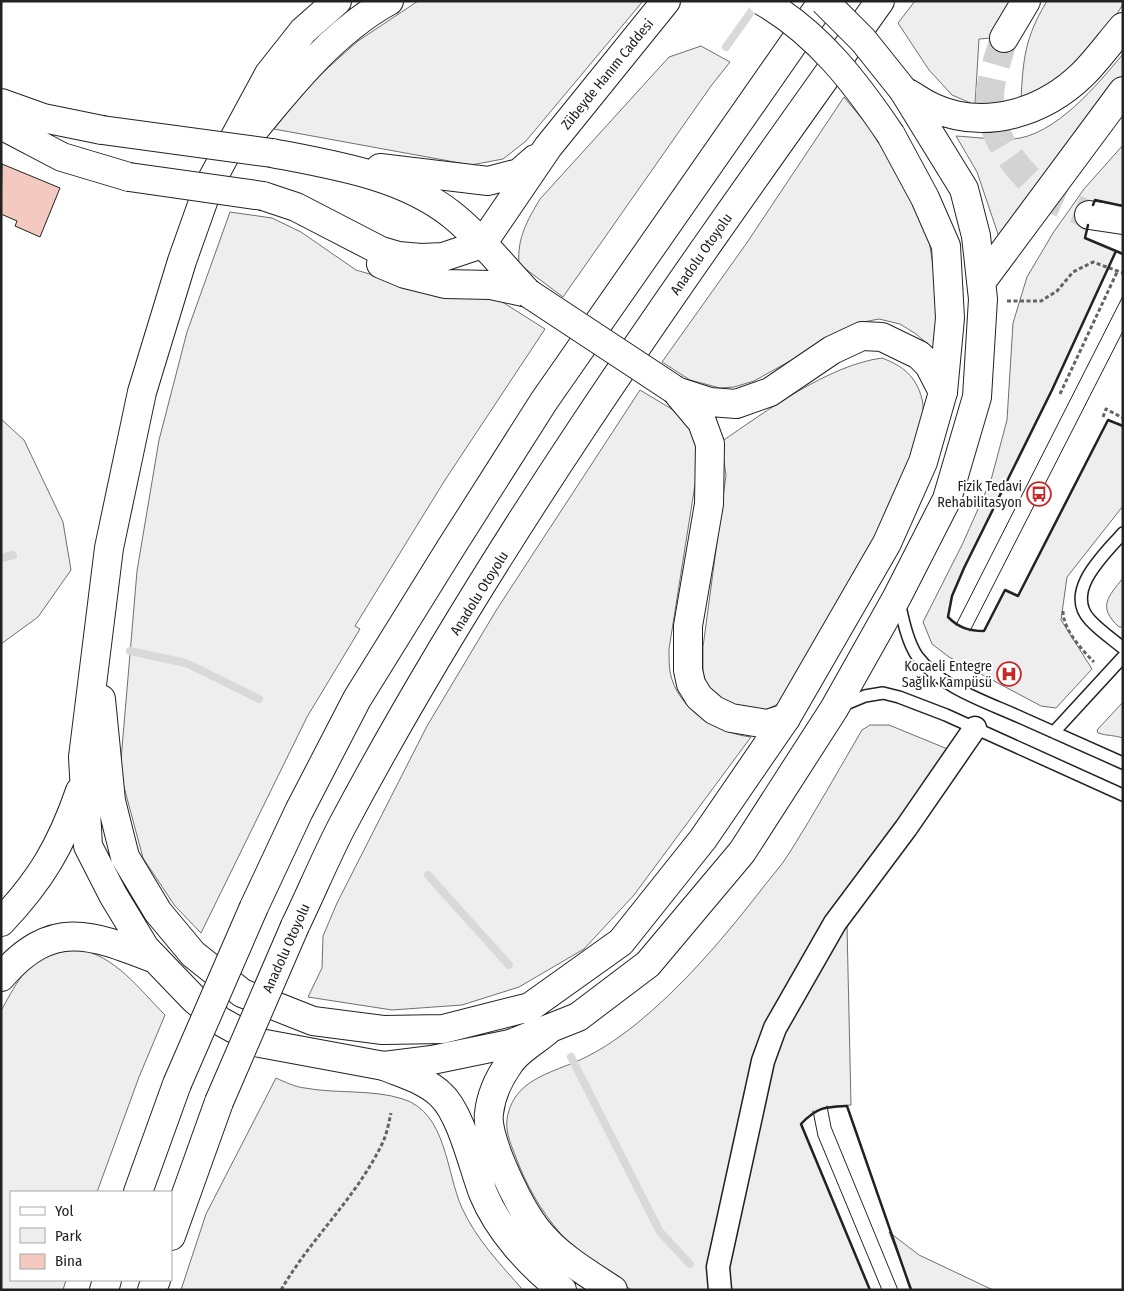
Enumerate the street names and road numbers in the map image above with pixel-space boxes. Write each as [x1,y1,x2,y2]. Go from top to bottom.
street label: Zübeyde Hanım Caddesi [558,16,657,133]
street label: Anadolu Otoyolu [667,210,736,298]
street label: Anadolu Otoyolu [447,548,512,638]
street label: Anadolu Otoyolu [259,901,314,995]

